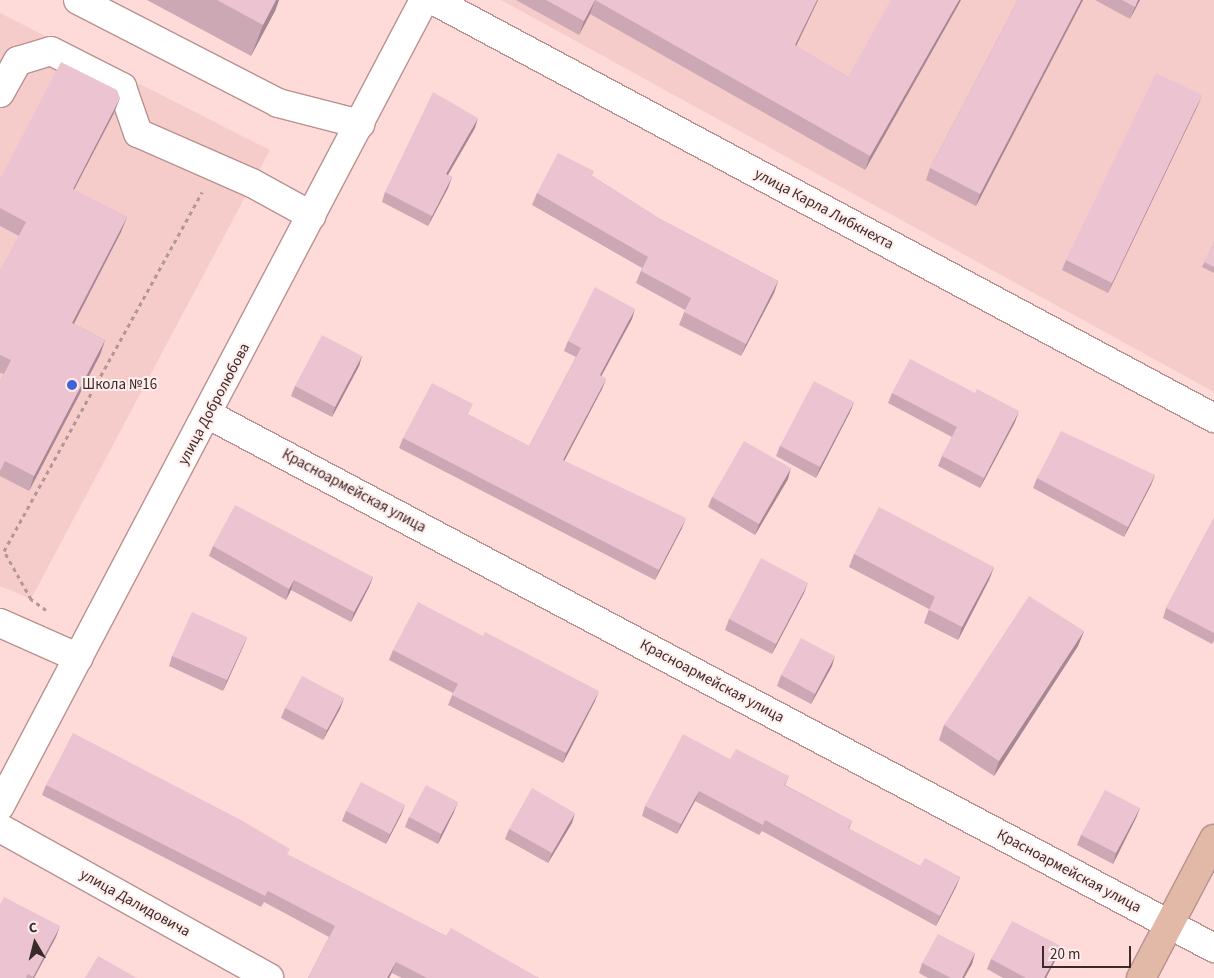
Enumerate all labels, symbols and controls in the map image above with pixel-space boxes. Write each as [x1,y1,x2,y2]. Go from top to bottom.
street label: улица Карла Либкнехта [751,165,897,253]
street label: улица Добролюбова [174,340,254,468]
place label: Школа №16 [82,376,157,394]
marker: Школа №16 [66,379,78,391]
street label: Красноармейская улица [279,445,429,537]
street label: Красноармейская улица [637,635,787,727]
street label: Красноармейская улица [994,825,1144,917]
street label: улица Далидовича [77,865,193,941]
north arrow [10,918,60,968]
text: С [27,918,38,939]
scale bar [1044,936,1133,968]
text: 20 m [1050,944,1080,965]

